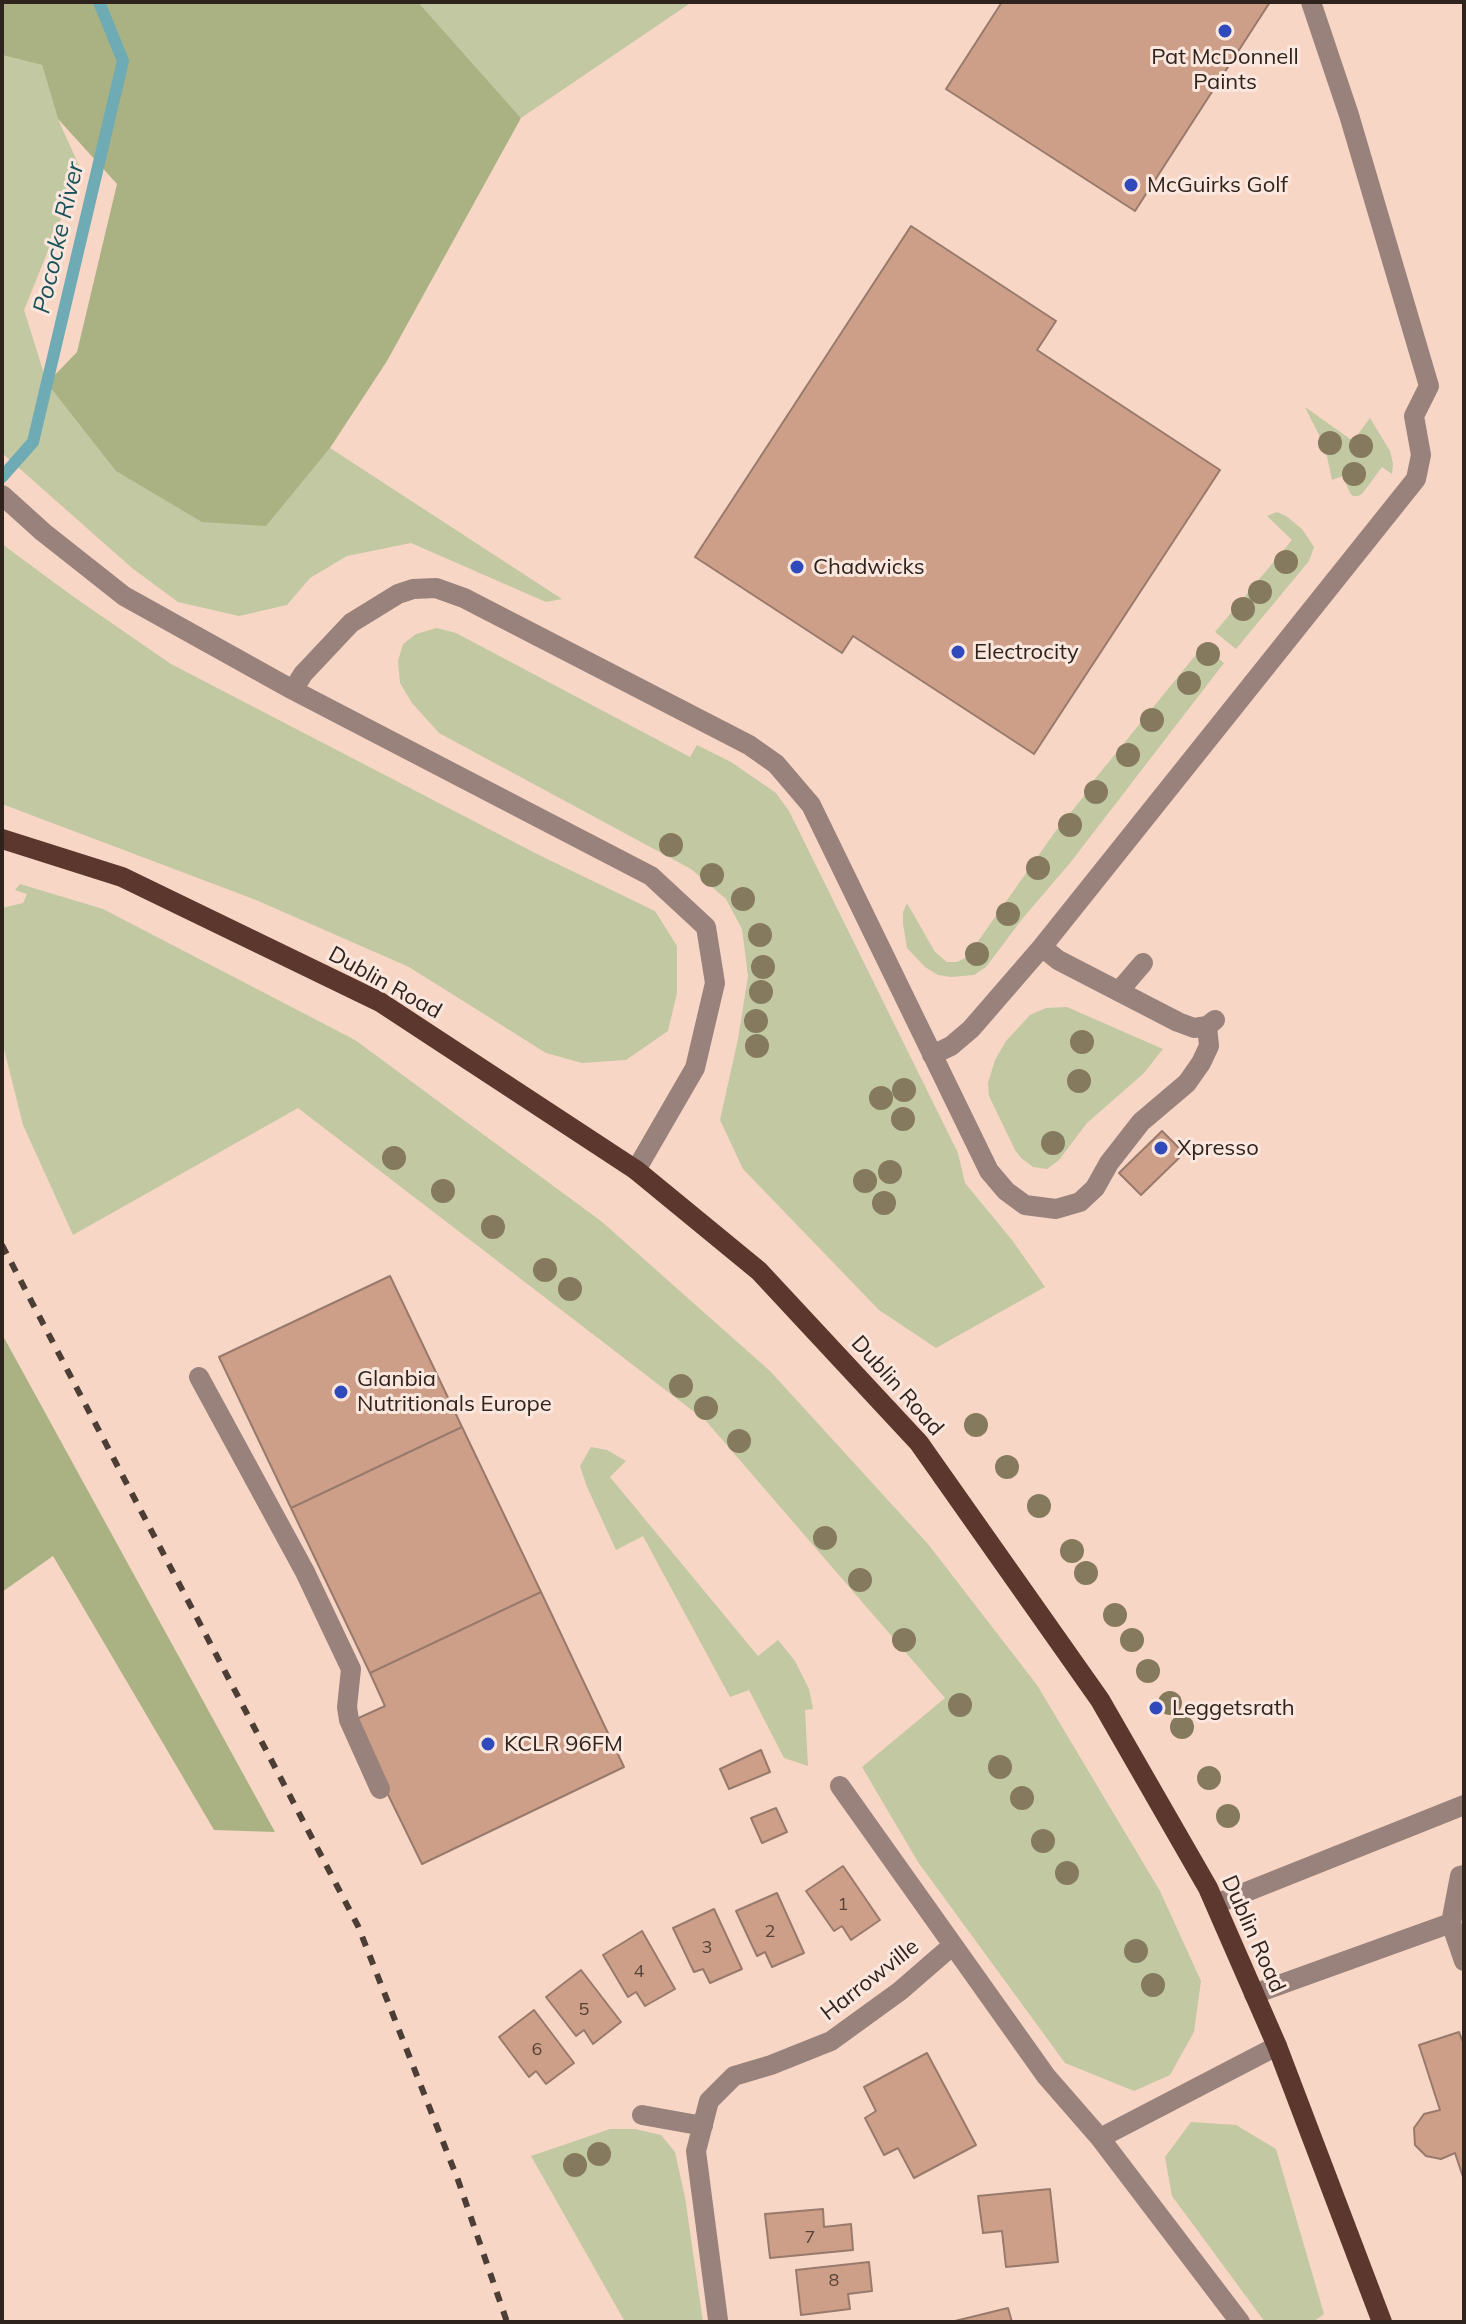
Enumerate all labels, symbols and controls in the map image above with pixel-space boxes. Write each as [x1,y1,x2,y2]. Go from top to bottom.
marker: Pat McDonnell Paints [1216,22,1234,40]
place label: Pat McDonnell Paints [1151,44,1299,96]
water label: Pococke River [28,160,90,316]
place label: McGuirks Golf [1147,172,1288,198]
marker: McGuirks Golf [1122,176,1140,194]
place label: Chadwicks [813,554,925,580]
marker: Chadwicks [788,558,806,576]
place label: Electrocity [974,639,1079,665]
marker: Electrocity [949,643,967,661]
street label: Dublin Road [324,941,446,1025]
place label: Xpresso [1177,1135,1259,1161]
marker: Xpresso [1152,1139,1170,1157]
street label: Dublin Road [845,1331,949,1441]
place label: Glanbia Nutritionals Europe [357,1366,552,1418]
marker: Glanbia Nutritionals Europe [332,1383,350,1401]
place label: Leggetsrath [1172,1695,1295,1721]
marker: Leggetsrath [1147,1699,1165,1717]
place label: KCLR 96FM [504,1731,623,1757]
marker: KCLR 96FM [479,1735,497,1753]
street label: Dublin Road [1215,1871,1291,1997]
house number: 1 [838,1894,848,1916]
house number: 2 [765,1921,775,1943]
street label: Harrowville [816,1934,924,2026]
house number: 3 [702,1937,712,1959]
house number: 4 [634,1961,644,1983]
house number: 5 [579,1999,589,2021]
house number: 6 [532,2039,542,2061]
house number: 7 [805,2227,815,2249]
house number: 8 [829,2270,839,2292]

